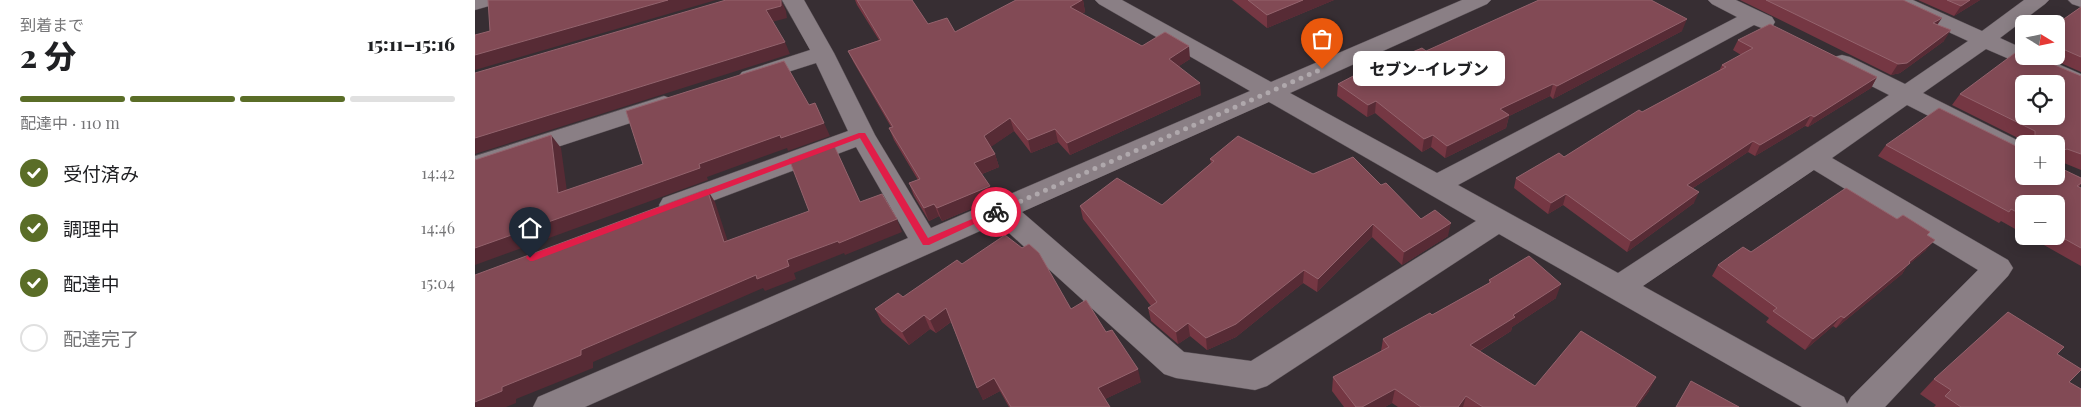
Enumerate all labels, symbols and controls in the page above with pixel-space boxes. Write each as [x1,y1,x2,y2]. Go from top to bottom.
text: 到着まで [20,14,84,35]
north arrow [2015,15,2065,65]
map controls [2015,15,2065,245]
pin [1301,18,1343,69]
icon: bag [1308,25,1336,53]
text: 15:11–15:16 [367,30,455,56]
text: 2 分 [20,33,76,76]
callout: セブン-イレブン [1352,52,1505,86]
text: セブン-イレブン [1369,58,1489,79]
button: locate [2015,75,2065,125]
text: 配達中 · 110 m [20,112,120,133]
button: + [2015,135,2065,185]
icon: check [20,159,48,187]
text: 受付済み [63,160,139,186]
text: 14:42 [421,162,455,183]
courier [971,187,1021,237]
button: − [2015,195,2065,245]
icon: bike [982,198,1010,226]
pin [509,207,551,258]
icon: check [20,214,48,242]
icon: home [516,214,544,242]
text: 調理中 [63,215,120,241]
text: 14:46 [421,217,455,238]
icon: check [20,269,48,297]
text: 配達中 [63,270,120,296]
text: 15:04 [421,272,455,293]
text: 配達完了 [63,325,139,351]

